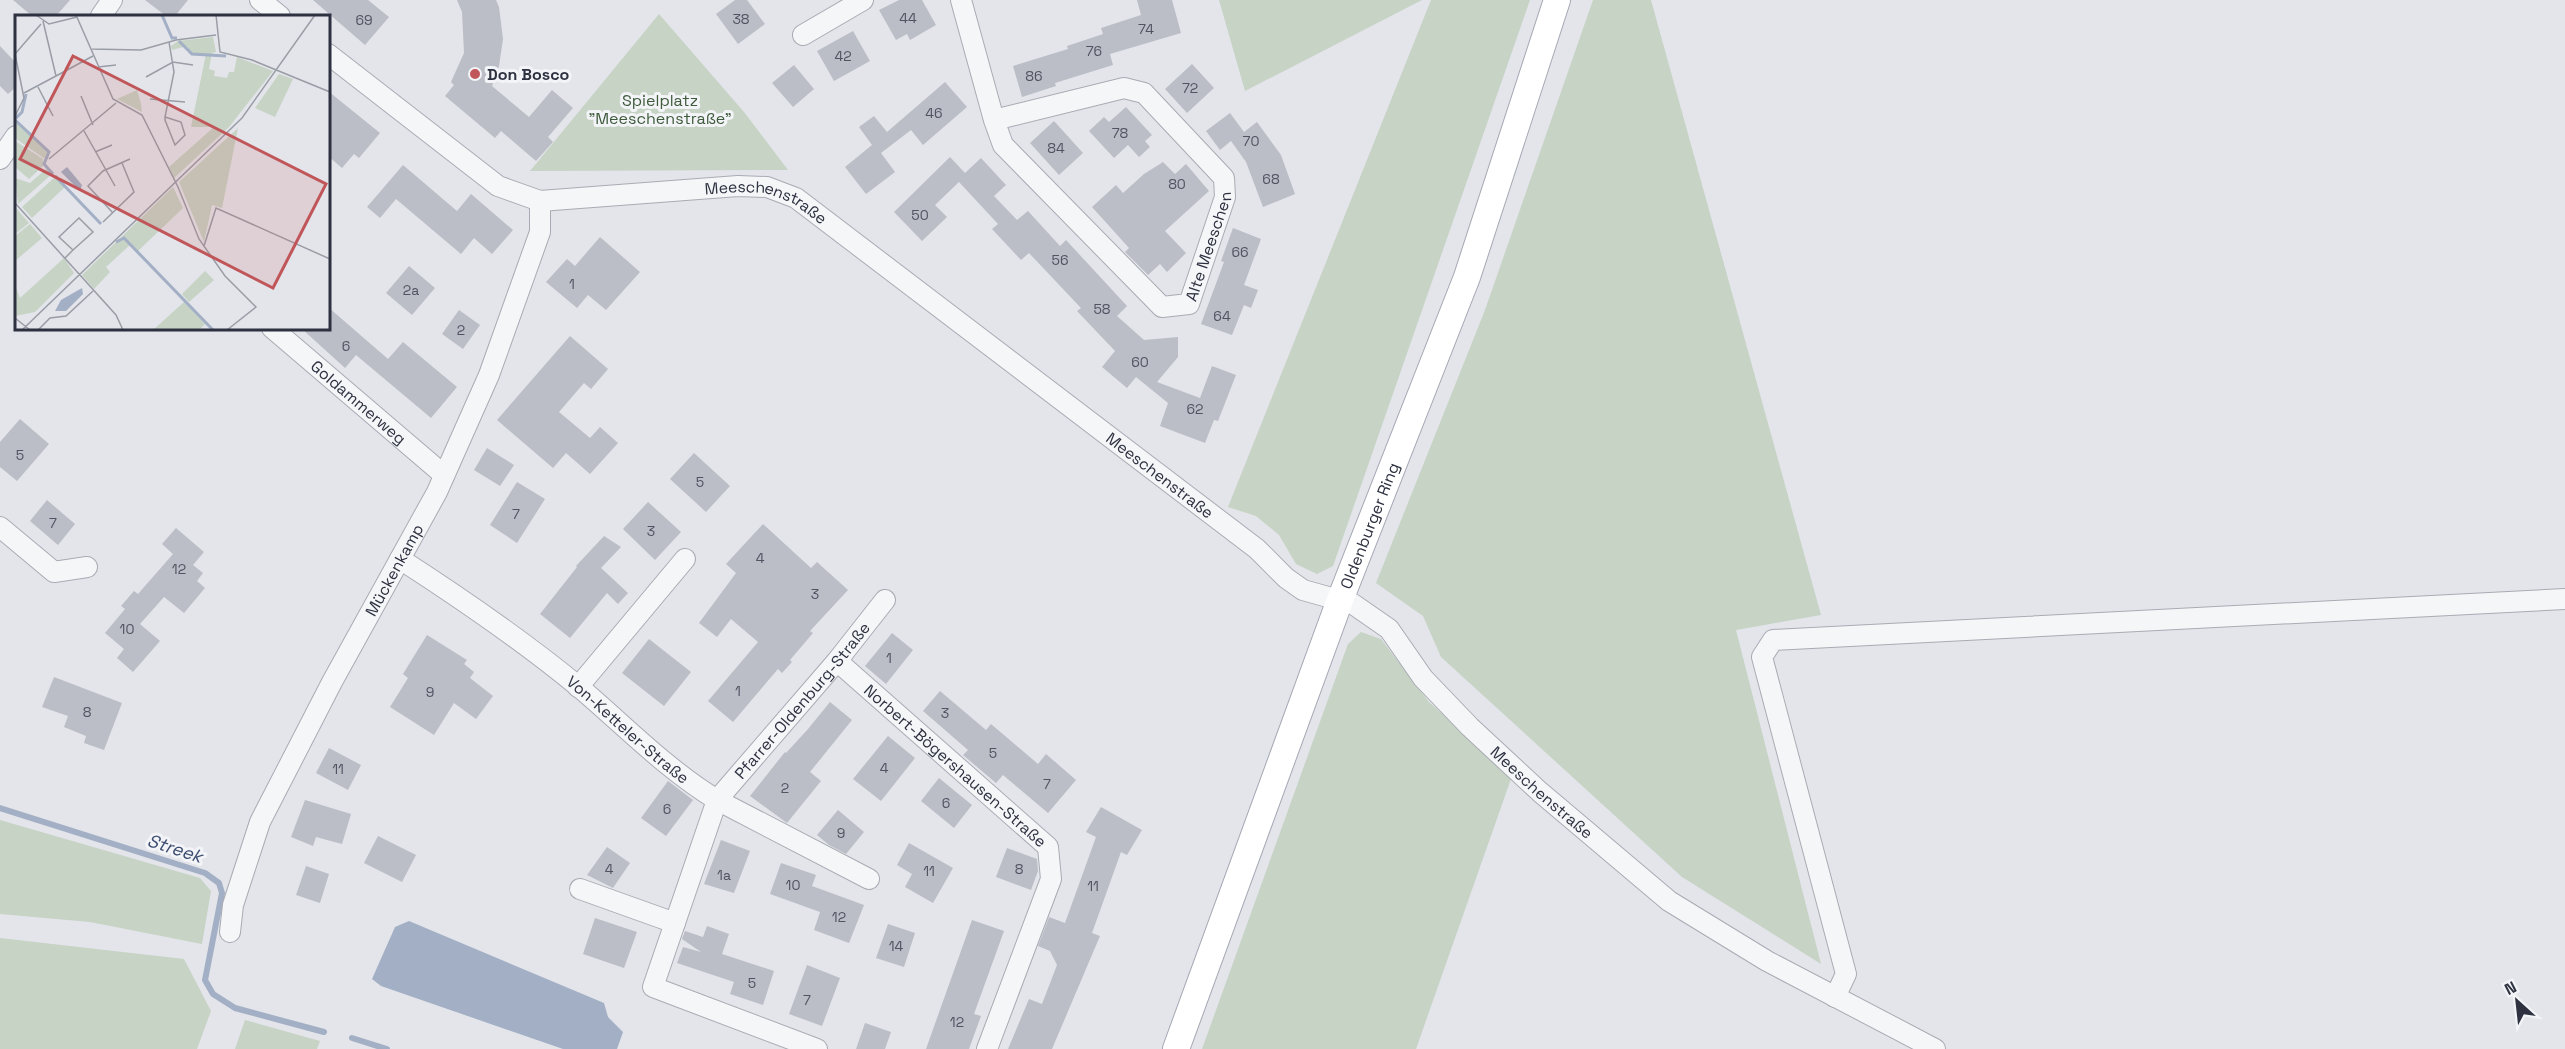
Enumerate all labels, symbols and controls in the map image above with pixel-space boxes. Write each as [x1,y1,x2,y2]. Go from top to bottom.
house number: 44 [899,9,917,27]
house number: 38 [732,10,750,28]
house number: 69 [355,11,373,29]
inset map [15,15,330,330]
house number: 74 [1138,20,1154,38]
house number: 76 [1086,42,1102,60]
house number: 42 [834,47,852,65]
place label: Don Bosco [487,64,570,85]
marker: Don Bosco [468,67,482,81]
house number: 86 [1025,67,1043,85]
house number: 72 [1182,79,1198,97]
park label: Spielplatz "Meeschenstraße" [588,90,732,129]
house number: 46 [925,104,943,122]
house number: 78 [1112,124,1129,142]
house number: 70 [1243,132,1259,150]
house number: 84 [1047,139,1065,157]
house number: 68 [1262,170,1280,188]
street label: Meeschenstraße [704,175,831,229]
house number: 80 [1168,175,1186,193]
street label: Alte Meeschen [1180,191,1236,304]
house number: 50 [911,206,929,224]
house number: 66 [1231,243,1249,261]
house number: 56 [1052,251,1068,269]
house number: 1 [569,275,575,293]
house number: 2a [403,281,419,299]
house number: 58 [1093,300,1111,318]
house number: 64 [1213,307,1231,325]
house number: 2 [457,321,465,339]
house number: 6 [342,337,350,355]
house number: 60 [1131,353,1149,371]
street label: Goldammerweg [306,355,411,449]
house number: 62 [1187,400,1203,418]
street label: Meeschenstraße [1102,427,1218,523]
house number: 5 [16,446,24,464]
street label: Oldenburger Ring [1335,459,1404,592]
house number: 5 [696,473,704,491]
house number: 7 [512,505,520,523]
house number: 7 [49,514,57,532]
street label: Mückenkamp [360,520,428,620]
house number: 3 [647,522,655,540]
house number: 4 [756,549,765,567]
house number: 12 [172,560,186,578]
house number: 3 [811,585,819,603]
street label: Pfarrer-Oldenburg-Straße [730,618,874,783]
house number: 10 [120,620,134,638]
house number: 1 [886,649,892,667]
street label: Von-Ketteler-Straße [562,671,693,788]
street label: Norbert-Bögershausen-Straße [860,679,1051,852]
house number: 1 [735,682,741,700]
house number: 9 [426,683,434,701]
house number: 8 [83,703,92,721]
house number: 3 [941,704,949,722]
street label: Meeschenstraße [1486,741,1598,843]
house number: 5 [989,744,997,762]
house number: 4 [880,759,889,777]
house number: 11 [332,760,344,778]
house number: 7 [1043,775,1051,793]
house number: 2 [781,779,789,797]
house number: 6 [942,794,950,812]
house number: 6 [663,800,671,818]
house number: 9 [837,824,845,842]
water label: Streek [144,828,208,868]
house number: 4 [605,860,614,878]
house number: 8 [1015,860,1024,878]
house number: 11 [923,862,935,880]
house number: 1a [717,866,731,884]
house number: 10 [786,876,800,894]
house number: 11 [1087,877,1099,895]
house number: 12 [832,908,846,926]
house number: 14 [889,937,904,955]
north arrow [2487,971,2547,1031]
house number: 5 [748,974,756,992]
text: N [2501,976,2520,1000]
house number: 7 [803,991,811,1009]
house number: 12 [950,1013,964,1031]

